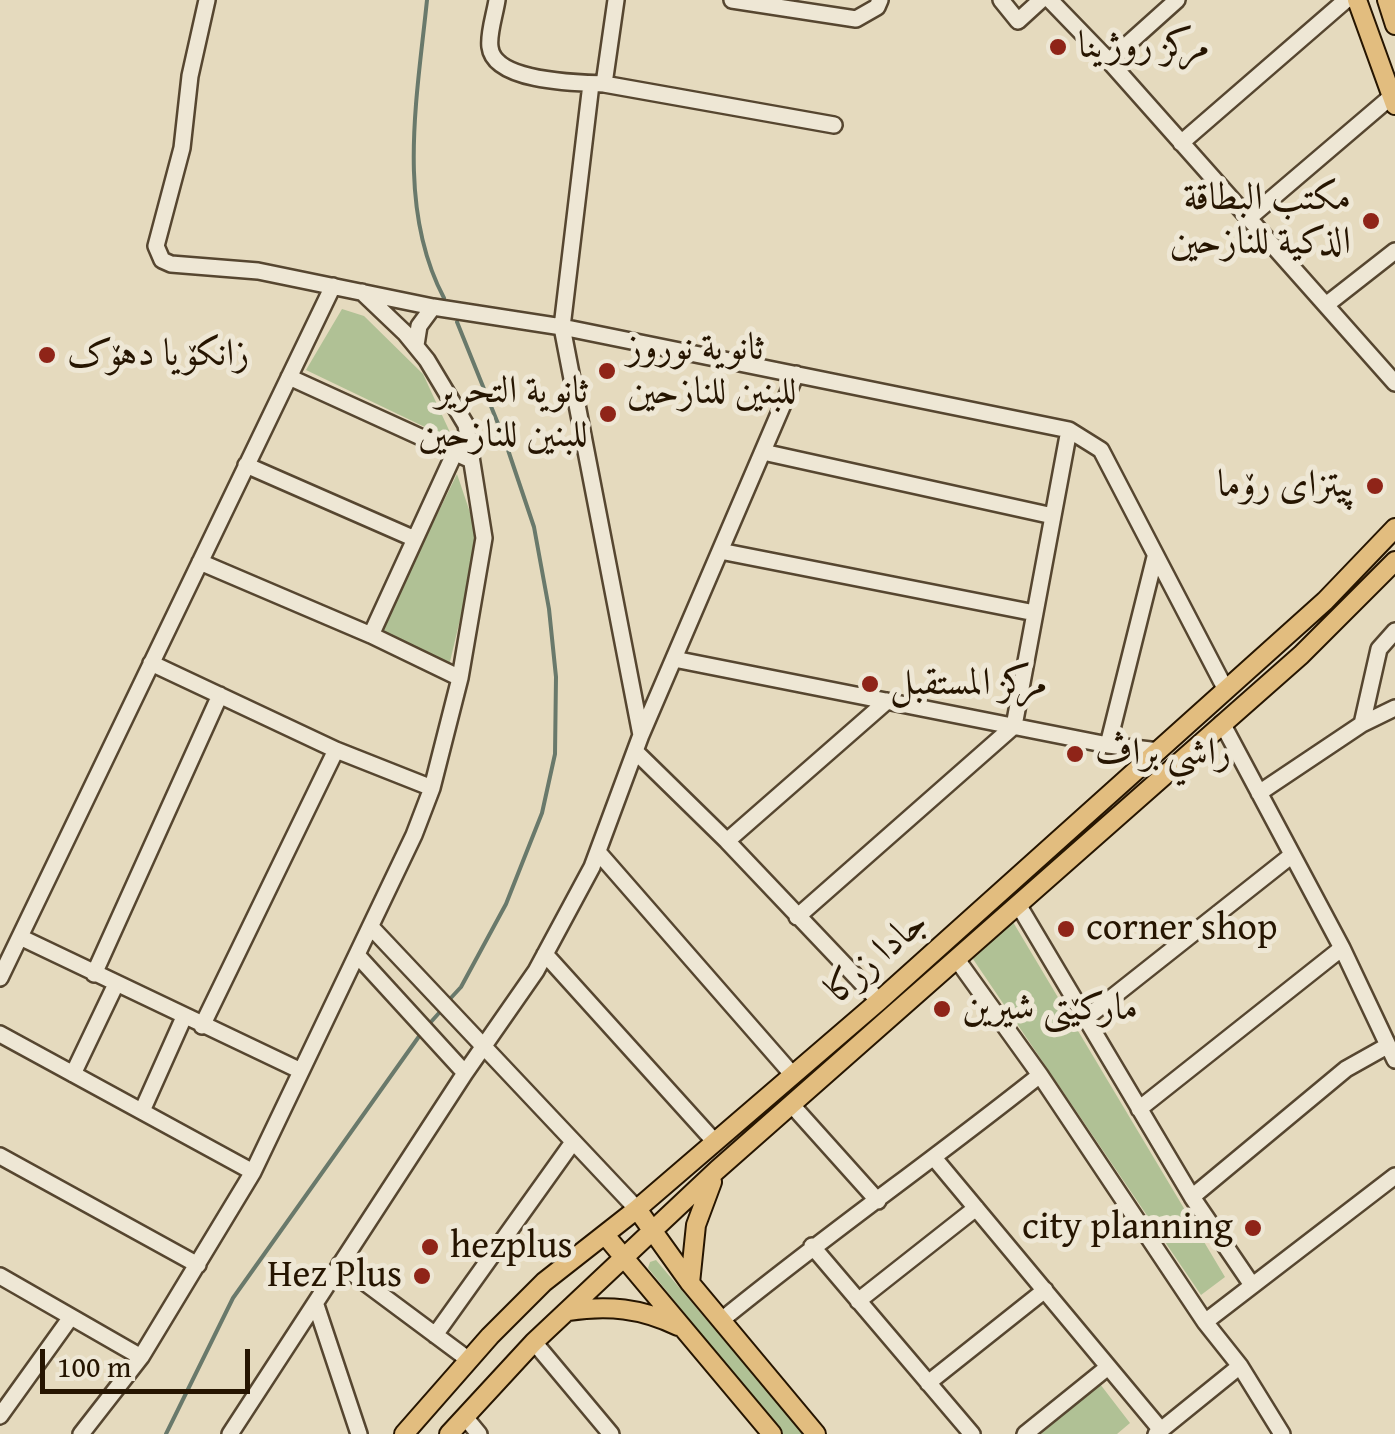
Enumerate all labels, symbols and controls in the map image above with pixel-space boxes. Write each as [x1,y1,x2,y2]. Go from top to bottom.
place label: مركز روژينا [1078,24,1210,70]
marker: مركز روژينا [1047,36,1069,58]
place label: مكتب البطاقة الذكية للنازحين [1170,176,1351,266]
marker: مكتب البطاقة الذكية للنازحين [1360,210,1382,232]
place label: ثانوية نوروز للبنين للنازحين [627,326,797,416]
place label: زانکۆیا دهۆک [67,332,250,378]
marker: زانکۆیا دهۆک [36,344,58,366]
marker: ثانوية نوروز للبنين للنازحين [596,360,618,382]
place label: ثانوية التحرير للبنين للنازحين [418,369,588,458]
marker: ثانوية التحرير للبنين للنازحين [597,403,619,425]
place label: پیتزای رۆما [1217,463,1355,509]
marker: پیتزای رۆما [1364,475,1386,497]
place label: مركز المستقبل [890,661,1047,707]
marker: مركز المستقبل [859,673,881,695]
place label: راشي براڤ [1095,731,1231,777]
marker: راشي براڤ [1064,743,1086,765]
street label: جادا زرکا [818,901,938,1013]
place label: corner shop [1086,906,1277,952]
marker: corner shop [1055,918,1077,940]
place label: مارکێتی شیرین [962,986,1138,1032]
marker: مارکێتی شیرین [931,998,953,1020]
place label: city planning [1022,1205,1233,1251]
marker: city planning [1242,1217,1264,1239]
place label: hezplus [450,1224,573,1270]
marker: hezplus [419,1236,441,1258]
place label: Hez Plus [267,1253,402,1299]
marker: Hez Plus [411,1265,433,1287]
scale bar [45,1329,255,1391]
text: 100 m [57,1344,131,1388]

